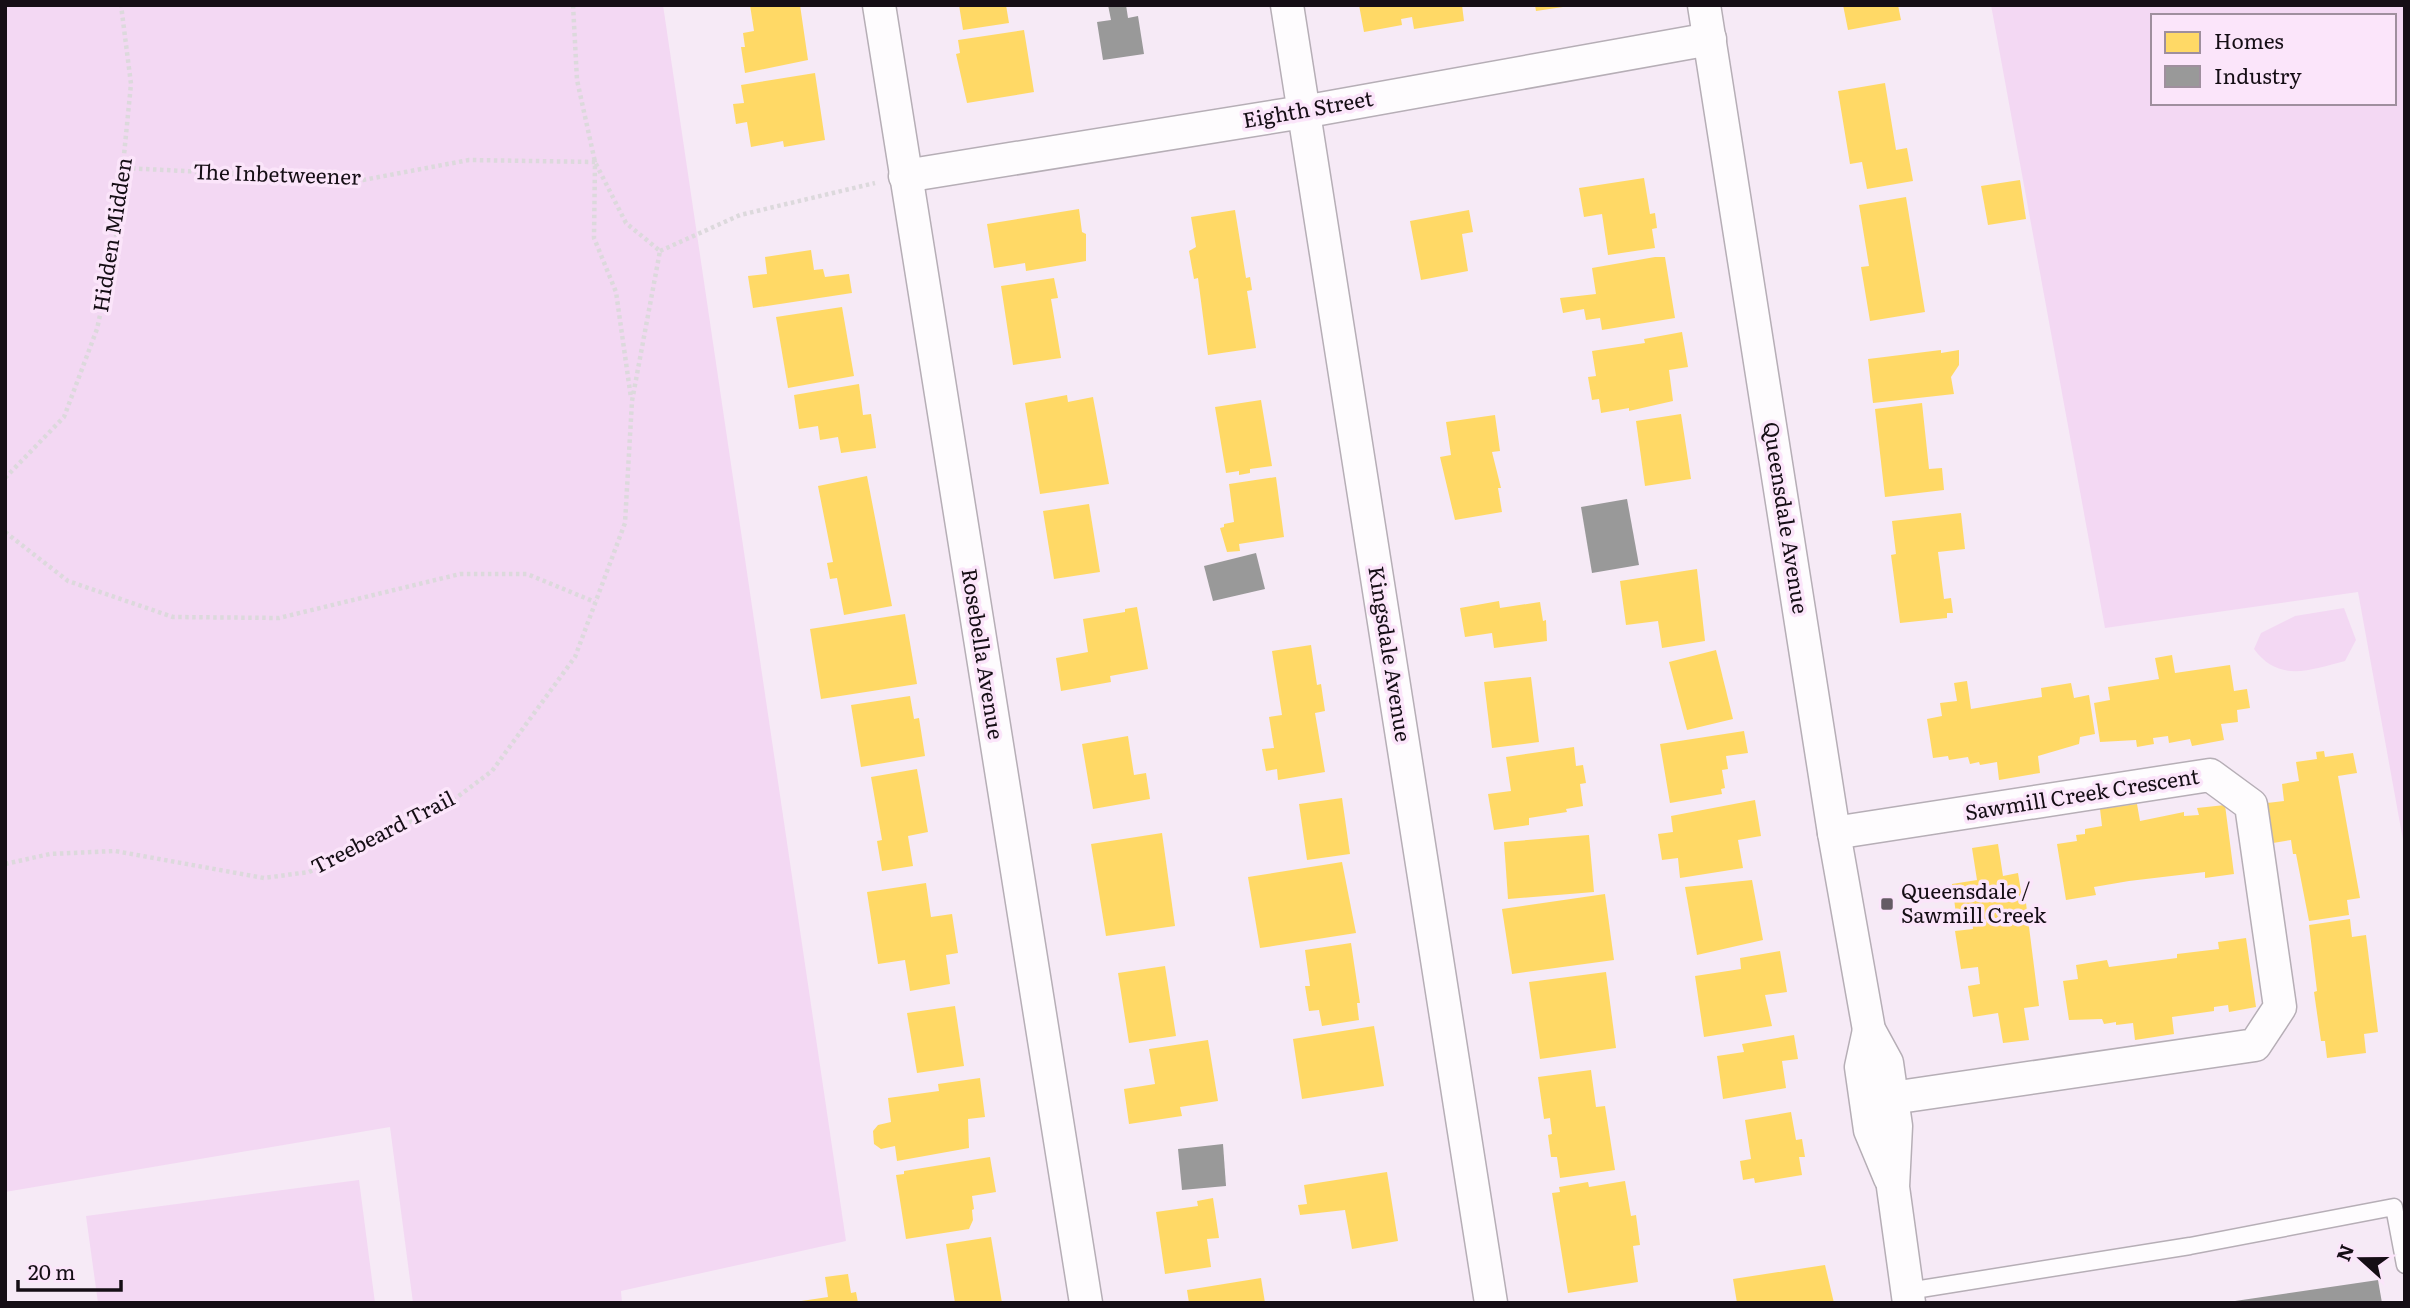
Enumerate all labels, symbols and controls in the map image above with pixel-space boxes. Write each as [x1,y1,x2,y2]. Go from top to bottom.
legend [2151,14,2396,105]
text: Homes [2214,24,2284,55]
text: Industry [2214,59,2302,90]
street label: Eighth Street [1240,81,1376,134]
street label: The Inbetweener [193,154,362,191]
street label: Hidden Midden [83,155,138,314]
street label: Queensdale Avenue [1757,419,1818,616]
street label: Kingsdale Avenue [1362,564,1421,744]
street label: Rosebella Avenue [956,566,1013,742]
street label: Sawmill Creek Crescent [1962,759,2201,826]
street label: Treebeard Trail [305,781,459,880]
place label: Queensdale / Sawmill Creek [1901,874,2046,929]
marker: Queensdale / Sawmill Creek [1879,896,1895,912]
north arrow [2326,1224,2396,1294]
text: N [2328,1240,2360,1265]
scale bar [18,1248,121,1292]
text: 20 m [28,1255,75,1286]

